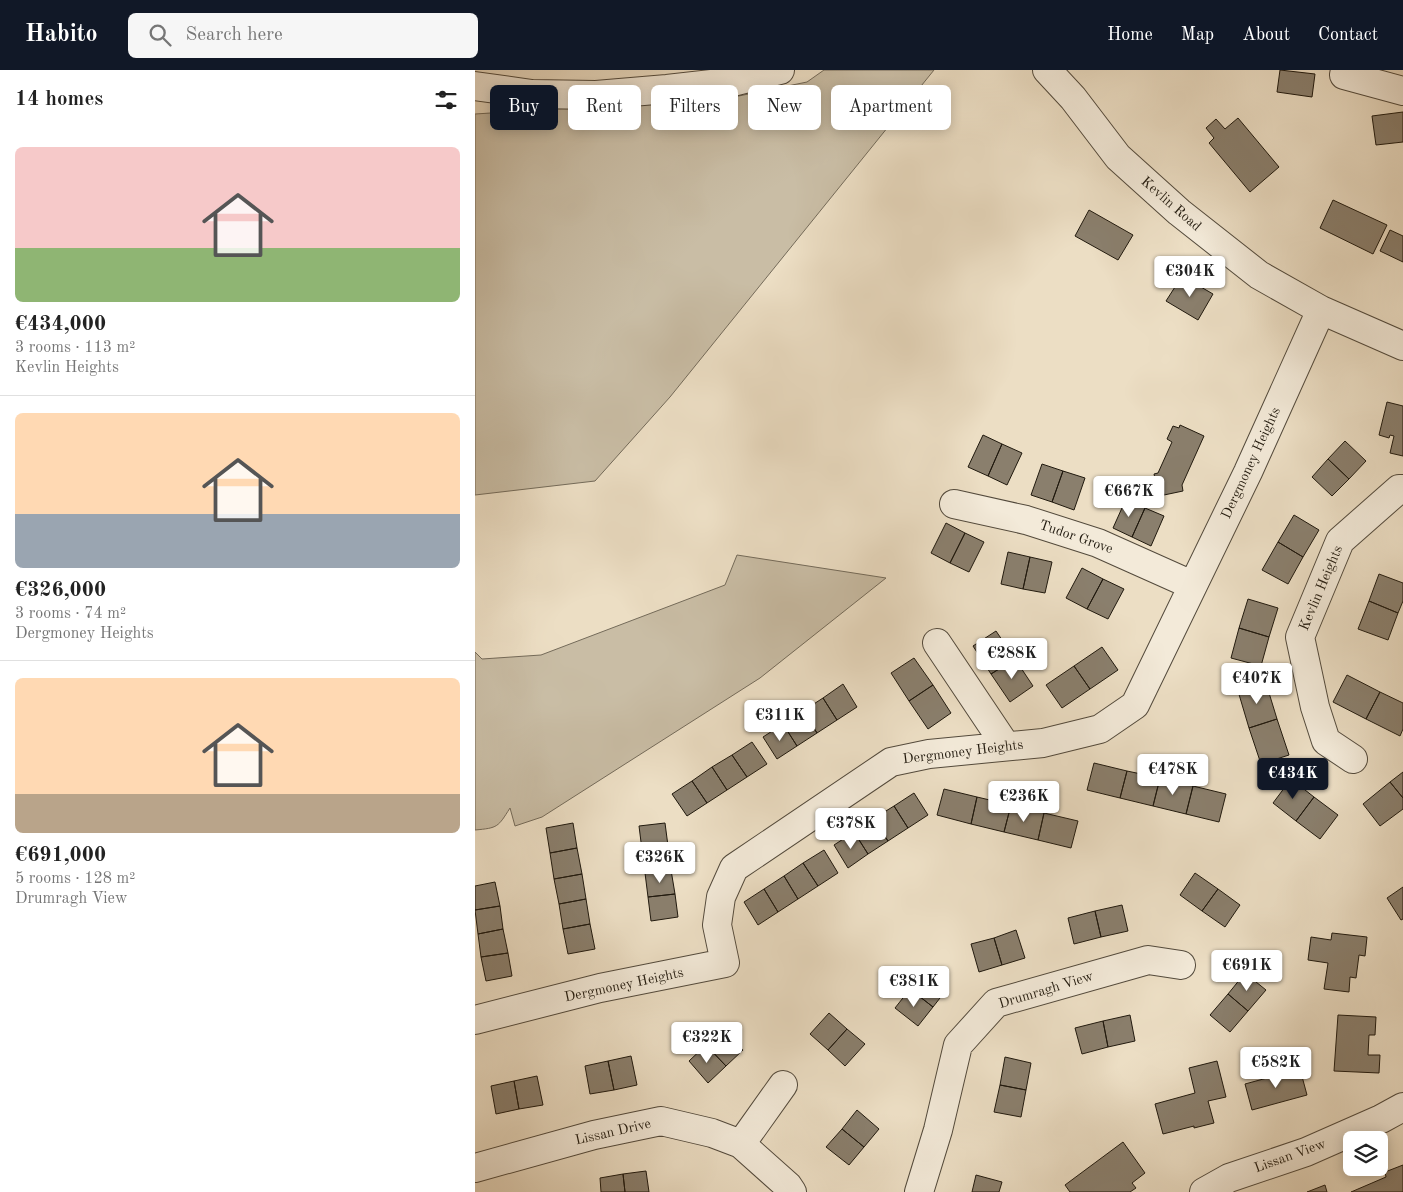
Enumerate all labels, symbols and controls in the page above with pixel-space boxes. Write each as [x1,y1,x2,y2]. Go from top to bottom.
search box [128,13,478,58]
icon: search [146,21,174,49]
text: Habito [25,23,98,47]
text: Search here [186,26,283,45]
text: Home [1107,26,1153,44]
text: Map [1181,26,1214,44]
text: About [1242,26,1290,44]
text: Contact [1318,26,1378,44]
chip: Buy [490,85,558,130]
chip: Rent [568,85,641,130]
chip: Filters [651,85,738,130]
chip: New [748,85,821,130]
chip: Apartment [831,85,951,130]
icon: filters [432,86,460,114]
text: 14 homes [15,89,103,110]
street label: Kevlin Road [1138,174,1204,234]
icon: home [193,180,283,270]
pin: €304K [1155,256,1225,298]
text: €304K [1165,264,1215,280]
text: €434,000 [15,314,106,335]
text: 3 rooms · 113 m² [15,340,135,356]
text: Kevlin Heights [15,360,119,376]
street label: Dergmoney Heights [1219,405,1283,521]
icon: home [193,445,283,535]
pin: €667K [1094,476,1164,518]
text: €667K [1104,484,1154,500]
street label: Tudor Grove [1037,518,1115,556]
street label: Kevlin Heights [1297,543,1345,633]
text: €326,000 [15,580,106,601]
text: 3 rooms · 74 m² [15,606,126,622]
text: Dergmoney Heights [15,626,154,642]
pin: €288K [977,638,1047,680]
text: €288K [987,646,1037,662]
pin: €407K [1222,662,1292,705]
text: €407K [1232,671,1282,687]
pin: €311K [745,700,815,742]
text: €311K [755,708,805,724]
icon: home [193,710,283,800]
street label: Dergmoney Heights [902,738,1024,766]
pin: €478K [1138,754,1208,796]
pin: €434K [1258,758,1328,800]
text: €478K [1148,762,1198,778]
text: €434K [1268,766,1318,782]
pin: €236K [989,780,1059,823]
text: €236K [999,789,1049,805]
pin: €378K [816,808,886,850]
text: €378K [826,816,876,832]
pin: €326K [625,842,695,884]
text: €691,000 [15,845,106,866]
text: €326K [635,850,685,866]
text: 5 rooms · 128 m² [15,871,135,887]
text: Drumragh View [15,891,127,907]
pin: €691K [1212,950,1282,992]
text: €691K [1222,958,1272,974]
street label: Dergmoney Heights [563,966,685,1004]
pin: €381K [879,966,949,1008]
street label: Drumragh View [997,969,1095,1011]
text: €381K [889,974,939,990]
pin: €322K [672,1022,742,1064]
text: €322K [682,1030,732,1046]
pin: €582K [1241,1046,1311,1089]
text: €582K [1251,1055,1301,1071]
street label: Lissan Drive [574,1116,652,1148]
map controls [1343,1131,1388,1176]
button: layers [1343,1131,1388,1176]
street label: Lissan View [1252,1137,1328,1175]

